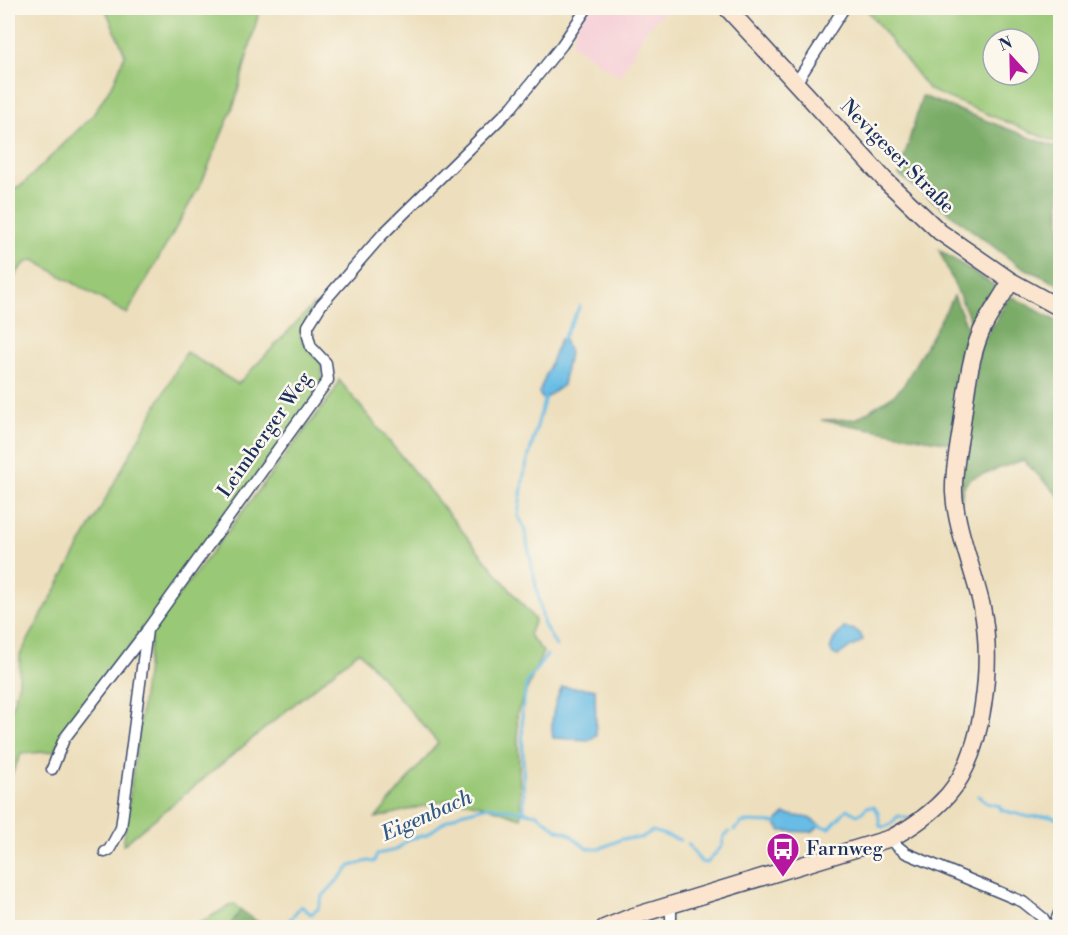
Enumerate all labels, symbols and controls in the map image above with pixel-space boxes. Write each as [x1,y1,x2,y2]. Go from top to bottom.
north arrow [981,27,1041,87]
text: N [996,32,1016,56]
street label: Nevigeser Straße [835,95,959,219]
street label: Leimberger Weg [212,367,318,503]
water label: Eigenbach [377,784,476,848]
bus stop icon: Farnweg [765,831,801,878]
place label: Farnweg [806,837,884,862]

